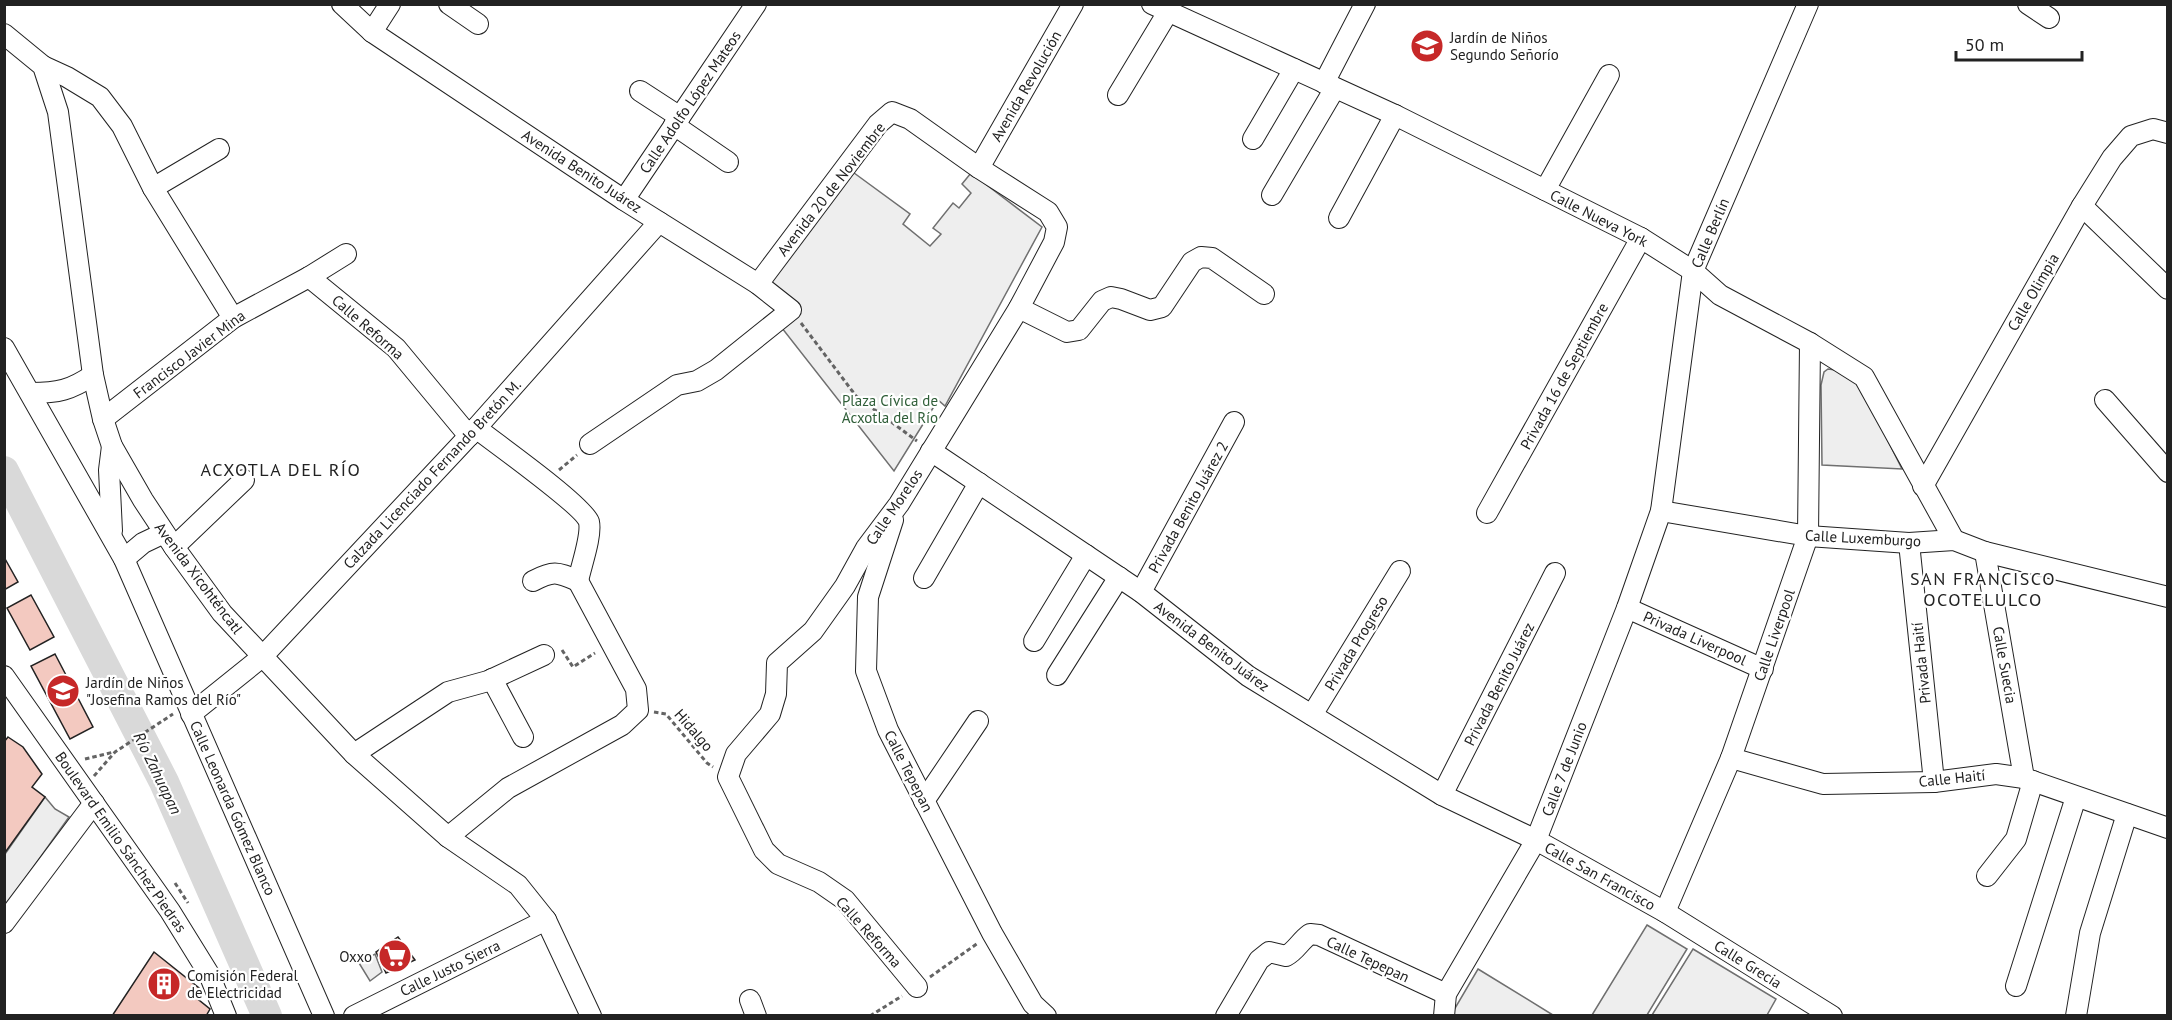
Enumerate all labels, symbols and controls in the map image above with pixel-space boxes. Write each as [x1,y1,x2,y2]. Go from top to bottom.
scale bar [1956,24,2082,62]
street label: Calle Adolfo López Mateos [635,27,745,177]
street label: Avenida Revolución [987,27,1065,145]
school or university icon: Jardín de Niños Segundo Señorío [1409,28,1445,64]
place label: Jardín de Niños Segundo Señorío [1449,28,1559,64]
text: 50 m [1965,33,2004,56]
street label: Avenida 20 de Noviembre [773,118,889,260]
street label: Avenida Benito Juárez [518,125,646,217]
street label: Calle Nueva York [1547,185,1652,251]
street label: Calle Berlín [1687,195,1733,271]
street label: Calle Olimpia [2003,250,2063,334]
street label: Calle Reforma [328,291,408,363]
street label: Privada 16 de Septiembre [1516,299,1612,453]
street label: Francisco Javier Mina [129,306,249,402]
street label: Calzada Licenciado Fernando Bretón M. [339,375,525,573]
park label: Plaza Cívica de Acxotla del Río [842,391,938,427]
street label: Privada Benito Juárez 2 [1144,438,1232,576]
district label: ACXOTLA DEL RÍO [201,458,361,481]
street label: Calle Morelos [862,465,926,549]
street label: Avenida Xicohténcatl [151,519,247,638]
street label: Calle Luxemburgo [1804,525,1922,551]
district label: SAN FRANCISCO OCOTELULCO [1910,567,2056,611]
street label: Calle Liverpool [1749,586,1799,684]
street label: Privada Progreso [1320,592,1392,694]
street label: Avenida Benito Juárez [1151,596,1273,696]
street label: Privada Liverpool [1640,607,1750,670]
street label: Privada Benito Juárez [1460,619,1538,749]
street label: Privada Haití [1907,621,1935,705]
street label: Calle Suecia [1989,625,2021,705]
school or university icon: Jardín de Niños "Josefina Ramos del Río" [45,673,81,709]
place label: Jardín de Niños "Josefina Ramos del Río" [85,673,241,709]
street label: Hidalgo [670,705,718,755]
street label: Calle Leonarda Gómez Blanco [186,718,280,898]
street label: Calle 7 de Junio [1537,719,1591,819]
street label: Calle Tepepan [880,727,938,815]
water label: Río Zahuapan [129,728,187,818]
street label: Boulevard Emilio Sánchez Piedras [51,748,191,936]
street label: Calle Haití [1918,765,1986,791]
street label: Calle San Francisco [1541,838,1659,914]
street label: Calle Reforma [832,892,906,972]
street label: Calle Tepepan [1324,932,1412,986]
street label: Calle Justo Sierra [397,936,503,1000]
street label: Calle Grecia [1711,936,1785,992]
supermarket icon: Oxxo [377,938,413,974]
place label: Oxxo [339,947,372,966]
building icon: Comisión Federal de Electricidad [146,966,182,1002]
place label: Comisión Federal de Electricidad [187,966,298,1002]

